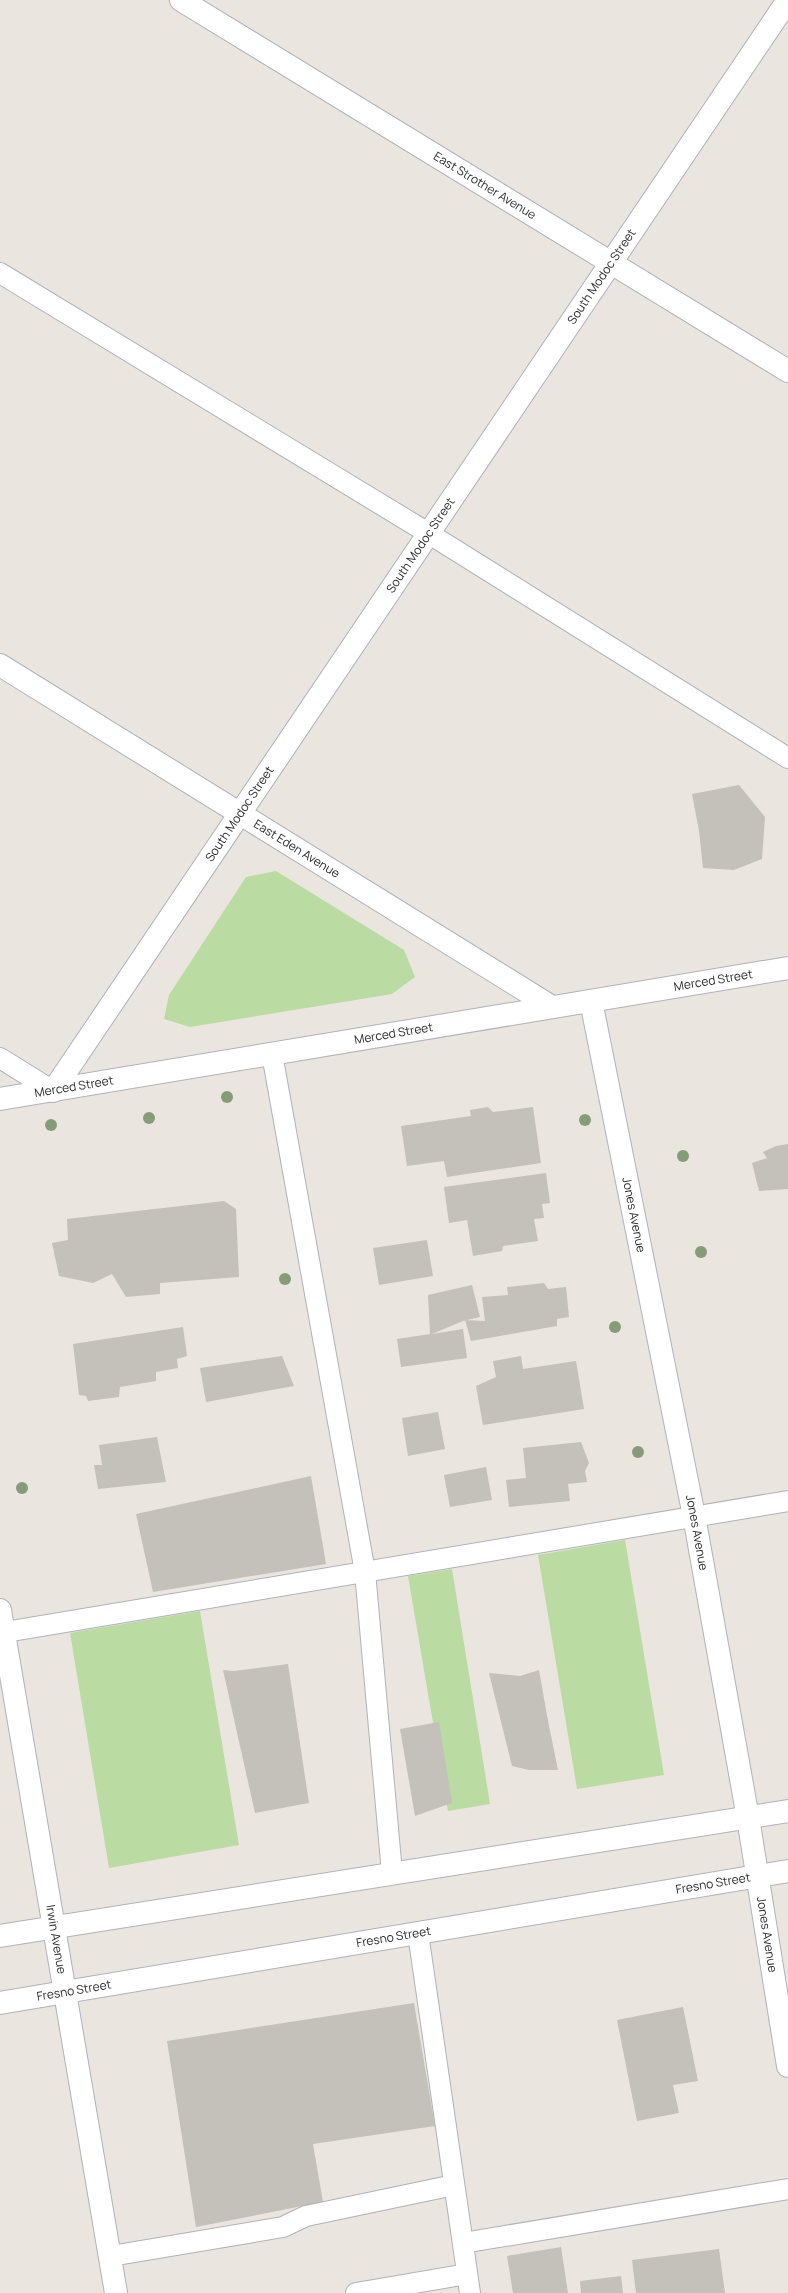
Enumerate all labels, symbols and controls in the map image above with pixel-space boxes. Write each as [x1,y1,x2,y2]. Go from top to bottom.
street label: East Strother Avenue [430,147,540,223]
street label: South Modoc Street [563,225,640,327]
street label: South Modoc Street [382,494,459,596]
street label: South Modoc Street [201,762,278,865]
street label: East Eden Avenue [251,815,343,882]
street label: Merced Street [672,965,754,995]
street label: Merced Street [353,1018,434,1048]
street label: Merced Street [33,1071,115,1101]
street label: Jones Avenue [618,1175,650,1254]
street label: Jones Avenue [682,1493,713,1572]
street label: Fresno Street [674,1868,752,1898]
street label: Jones Avenue [753,1895,782,1974]
street label: Irwin Avenue [42,1903,71,1975]
street label: Fresno Street [355,1922,432,1951]
street label: Fresno Street [35,1975,113,2005]

